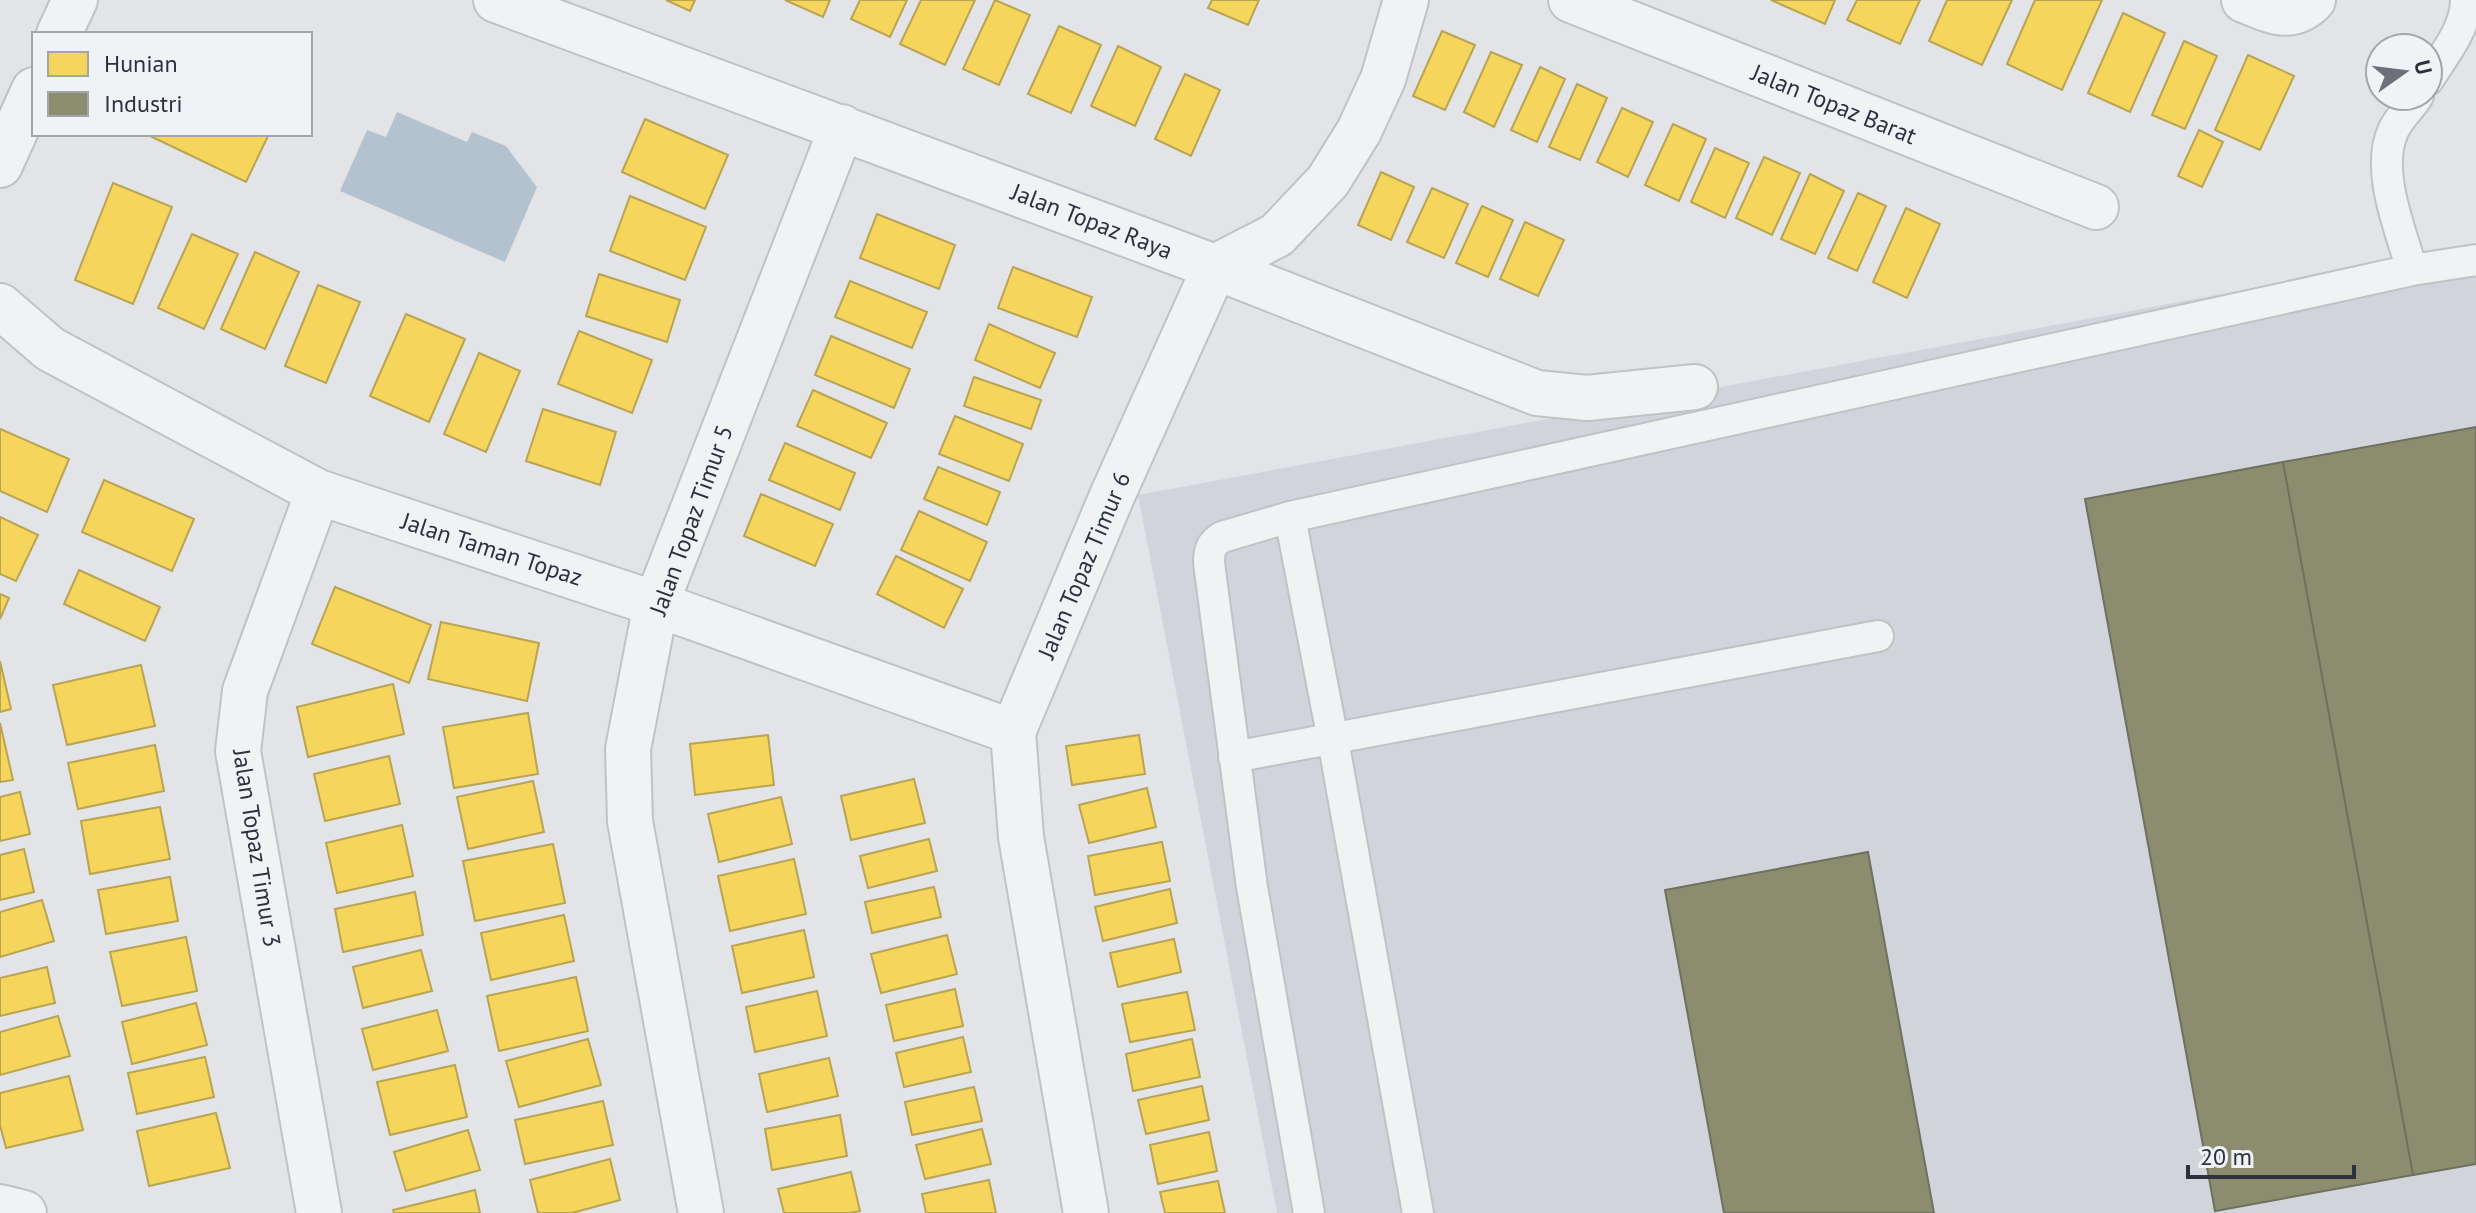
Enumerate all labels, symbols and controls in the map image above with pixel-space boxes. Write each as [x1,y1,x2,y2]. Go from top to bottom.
legend [32,32,312,136]
north arrow [2364,32,2444,112]
text: Hunian [104,48,178,79]
street label: Jalan Topaz Barat [1746,56,1921,151]
text: U [2408,57,2439,77]
text: Industri [104,88,183,119]
street label: Jalan Topaz Raya [1006,176,1177,266]
street label: Jalan Topaz Timur 5 [642,421,740,620]
street label: Jalan Topaz Timur 6 [1030,467,1137,664]
street label: Jalan Taman Topaz [397,505,586,593]
street label: Jalan Topaz Timur 3 [226,746,288,949]
scale bar [2188,1129,2354,1179]
text: 20 m [2200,1141,2252,1172]

